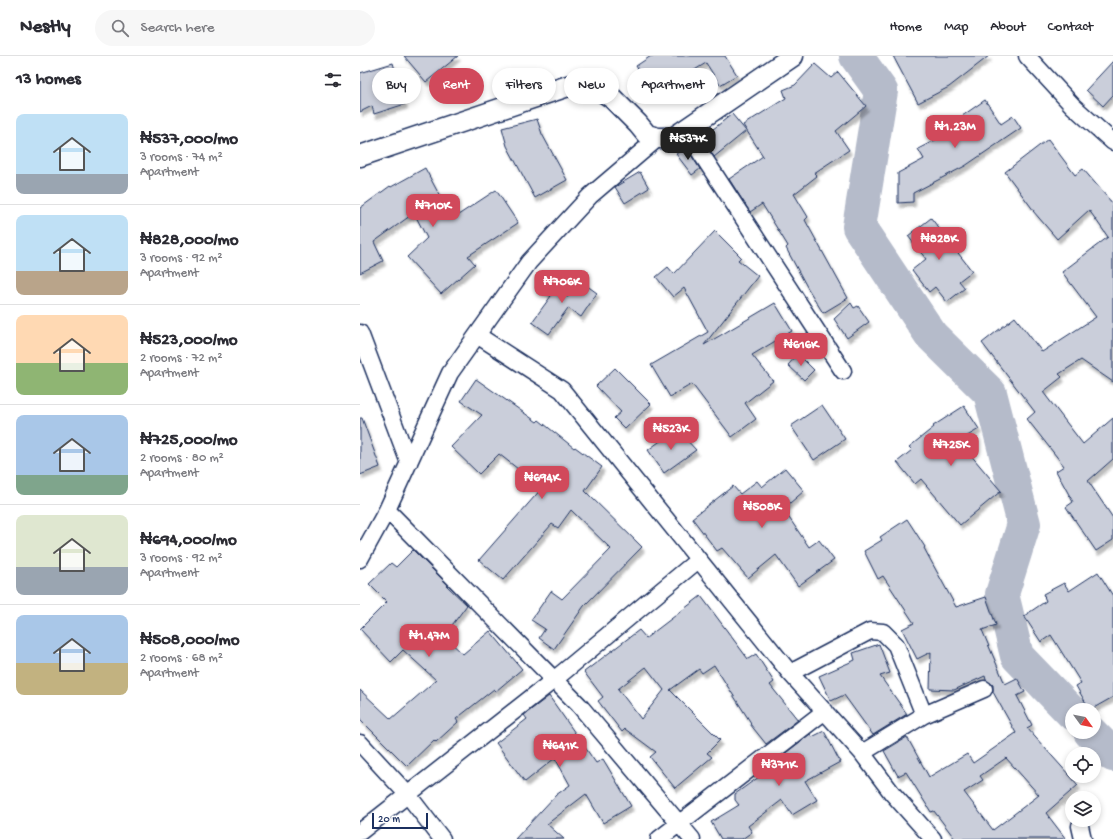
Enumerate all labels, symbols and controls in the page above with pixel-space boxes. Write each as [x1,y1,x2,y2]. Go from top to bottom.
search box [95,10,375,46]
text: Nestly [20,16,71,39]
icon: search [109,17,131,39]
text: Search here [141,19,214,37]
text: Home [890,19,922,36]
text: Map [944,19,968,36]
text: About [990,19,1026,36]
text: Contact [1048,19,1093,36]
chip: Buy [372,68,421,104]
chip: Rent [429,68,484,104]
chip: Filters [492,68,556,104]
chip: New [564,68,619,104]
chip: Apartment [627,68,718,104]
icon: filters [322,69,344,91]
text: 13 homes [16,70,81,90]
pin: ₦1.23M [922,115,988,149]
text: ₦1.23M [935,120,975,135]
pin: ₦537K [660,127,716,161]
icon: home [48,130,96,178]
text: ₦537,000/mo [140,130,238,150]
text: ₦537K [670,132,706,147]
text: 3 rooms · 74 m² [140,150,223,165]
text: Apartment [140,165,199,180]
pin: ₦710K [405,194,461,228]
text: ₦710K [415,199,451,214]
pin: ₦828K [911,227,967,261]
icon: home [48,231,96,279]
text: ₦828,000/mo [140,231,239,251]
text: ₦828K [920,232,958,247]
text: 3 rooms · 92 m² [140,251,223,266]
text: Apartment [140,266,199,281]
pin: ₦706K [534,270,590,304]
text: ₦706K [543,275,581,290]
icon: home [48,331,96,379]
text: ₦523,000/mo [140,331,238,351]
pin: ₦616K [773,333,829,367]
text: ₦616K [784,338,818,353]
text: 2 rooms · 72 m² [140,351,222,366]
text: Apartment [140,366,199,381]
pin: ₦523K [643,417,699,451]
text: ₦523K [653,422,689,437]
icon: home [48,431,96,479]
text: ₦725,000/mo [140,431,238,451]
pin: ₦725K [923,433,979,467]
text: ₦725K [933,438,969,453]
text: 2 rooms · 80 m² [140,451,224,466]
text: Apartment [140,466,199,481]
pin: ₦694K [514,466,570,500]
text: ₦694K [524,471,560,486]
pin: ₦508K [734,495,790,529]
text: ₦508K [743,500,781,515]
icon: home [48,531,96,579]
text: ₦694,000/mo [140,531,237,551]
text: 3 rooms · 92 m² [140,551,223,566]
text: Apartment [140,566,199,581]
pin: ₦1.47M [396,624,462,658]
text: ₦1.47M [409,629,449,644]
icon: home [48,631,96,679]
text: ₦508,000/mo [140,631,239,651]
text: 2 rooms · 68 m² [140,651,223,666]
text: Apartment [140,666,199,681]
north arrow [1065,703,1101,739]
map controls [1065,703,1101,827]
pin: ₦641K [532,734,588,768]
text: ₦641K [543,739,577,754]
button: locate [1065,747,1101,783]
pin: ₦371K [751,753,807,787]
text: ₦371K [761,758,797,773]
button: layers [1065,791,1101,827]
scale bar [372,811,428,830]
text: 20 m [378,814,400,826]

